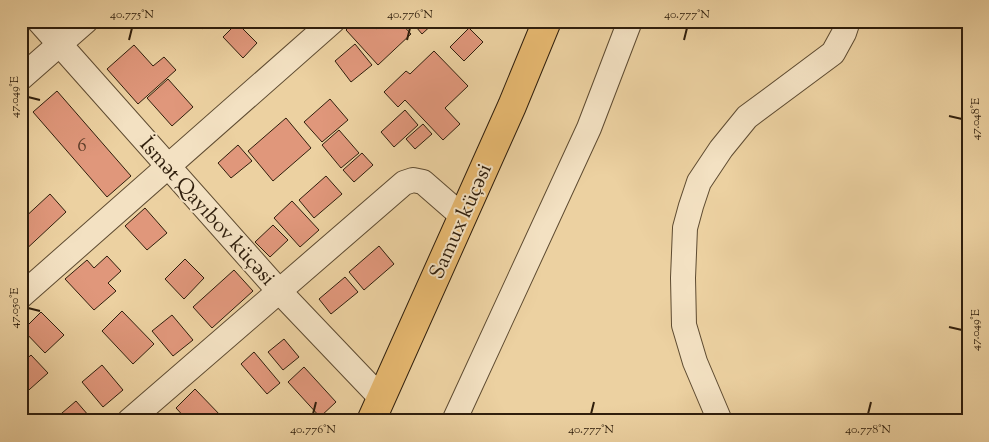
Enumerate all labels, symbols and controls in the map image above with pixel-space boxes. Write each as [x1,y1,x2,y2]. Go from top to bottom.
text: 40.775°N [110,6,154,24]
text: 40.776°N [387,6,433,24]
text: 40.777°N [664,6,710,24]
text: 47.049°E [6,75,24,118]
text: 47.048°E [967,97,985,140]
street label: İsmət Qayıbov küçəsi [132,131,281,293]
house number: 6 [77,133,87,160]
street label: Samux küçəsi [423,159,501,284]
text: 47.050°E [6,287,24,329]
text: 47.049°E [967,308,985,351]
text: 40.776°N [290,421,336,439]
text: 40.777°N [568,421,614,439]
text: 40.778°N [845,421,891,439]

